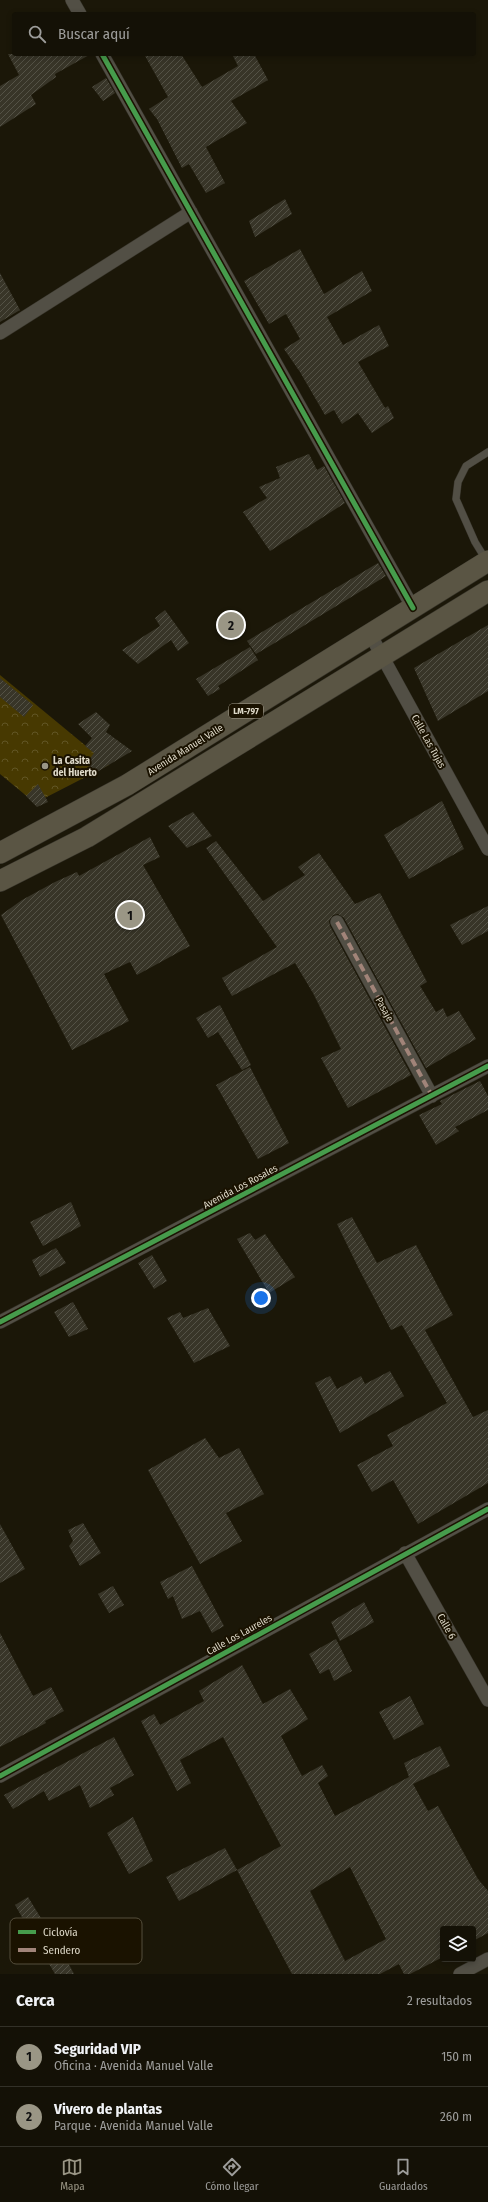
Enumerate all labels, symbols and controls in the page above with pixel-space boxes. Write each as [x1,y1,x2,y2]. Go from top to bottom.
search box [12,12,476,56]
icon: search [26,23,48,45]
text: Buscar aquí [58,25,130,43]
pin: 2 [218,610,244,640]
road number: LM-797 [229,704,263,718]
street label: Calle Las Tujas [409,713,448,770]
street label: Avenida Manuel Valle [145,722,226,778]
place label: La Casita del Huerto [53,755,98,779]
marker: La Casita del Huerto [40,761,50,771]
pin: 1 [117,900,143,930]
street label: Pasaje [373,995,396,1024]
street label: Avenida Los Rosales [201,1162,280,1212]
your location [251,1288,271,1308]
street label: Calle Los Laureles [205,1612,274,1658]
street label: Calle 6 [434,1612,458,1641]
legend [10,1918,142,1964]
text: Ciclovía [43,1926,78,1939]
map controls [440,1926,476,1962]
button: layers [440,1926,476,1962]
text: Sendero [43,1944,81,1957]
text: Cerca [16,1990,55,2011]
text: 2 resultados [407,1993,472,2008]
text: Seguridad VIP [54,2040,141,2058]
text: 1 [26,2049,32,2064]
text: 150 m [441,2049,472,2064]
text: Oficina · Avenida Manuel Valle [54,2058,213,2073]
text: Vivero de plantas [54,2100,162,2118]
text: 2 [26,2109,32,2124]
text: 260 m [440,2109,472,2124]
text: Parque · Avenida Manuel Valle [54,2118,213,2133]
tab: Mapa [60,2156,85,2193]
tab: Cómo llegar [205,2156,259,2193]
tab: Guardados [379,2156,428,2193]

